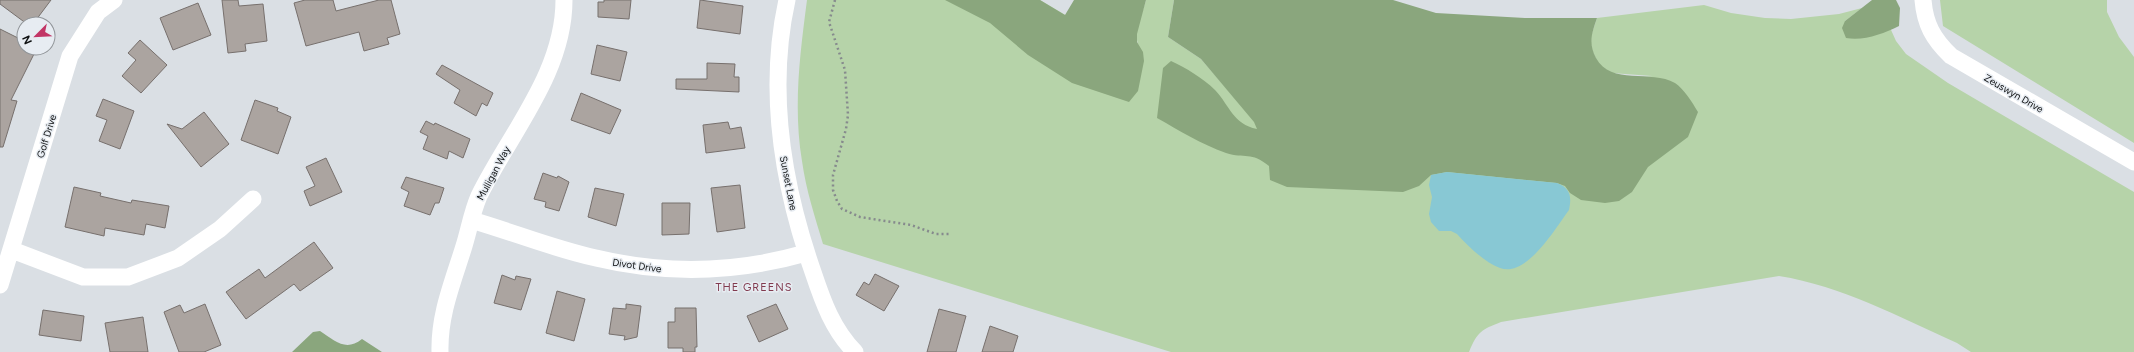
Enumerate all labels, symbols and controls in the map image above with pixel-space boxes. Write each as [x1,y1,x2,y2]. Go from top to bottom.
north arrow [16,16,56,56]
text: N [20,33,35,46]
street label: Zeuswyn Drive [1982,71,2046,116]
street label: Golf Drive [34,112,59,160]
street label: Mulligan Way [474,143,513,202]
street label: Sunset Lane [777,155,800,212]
street label: Divot Drive [612,256,663,275]
district label: THE GREENS [715,281,793,294]

